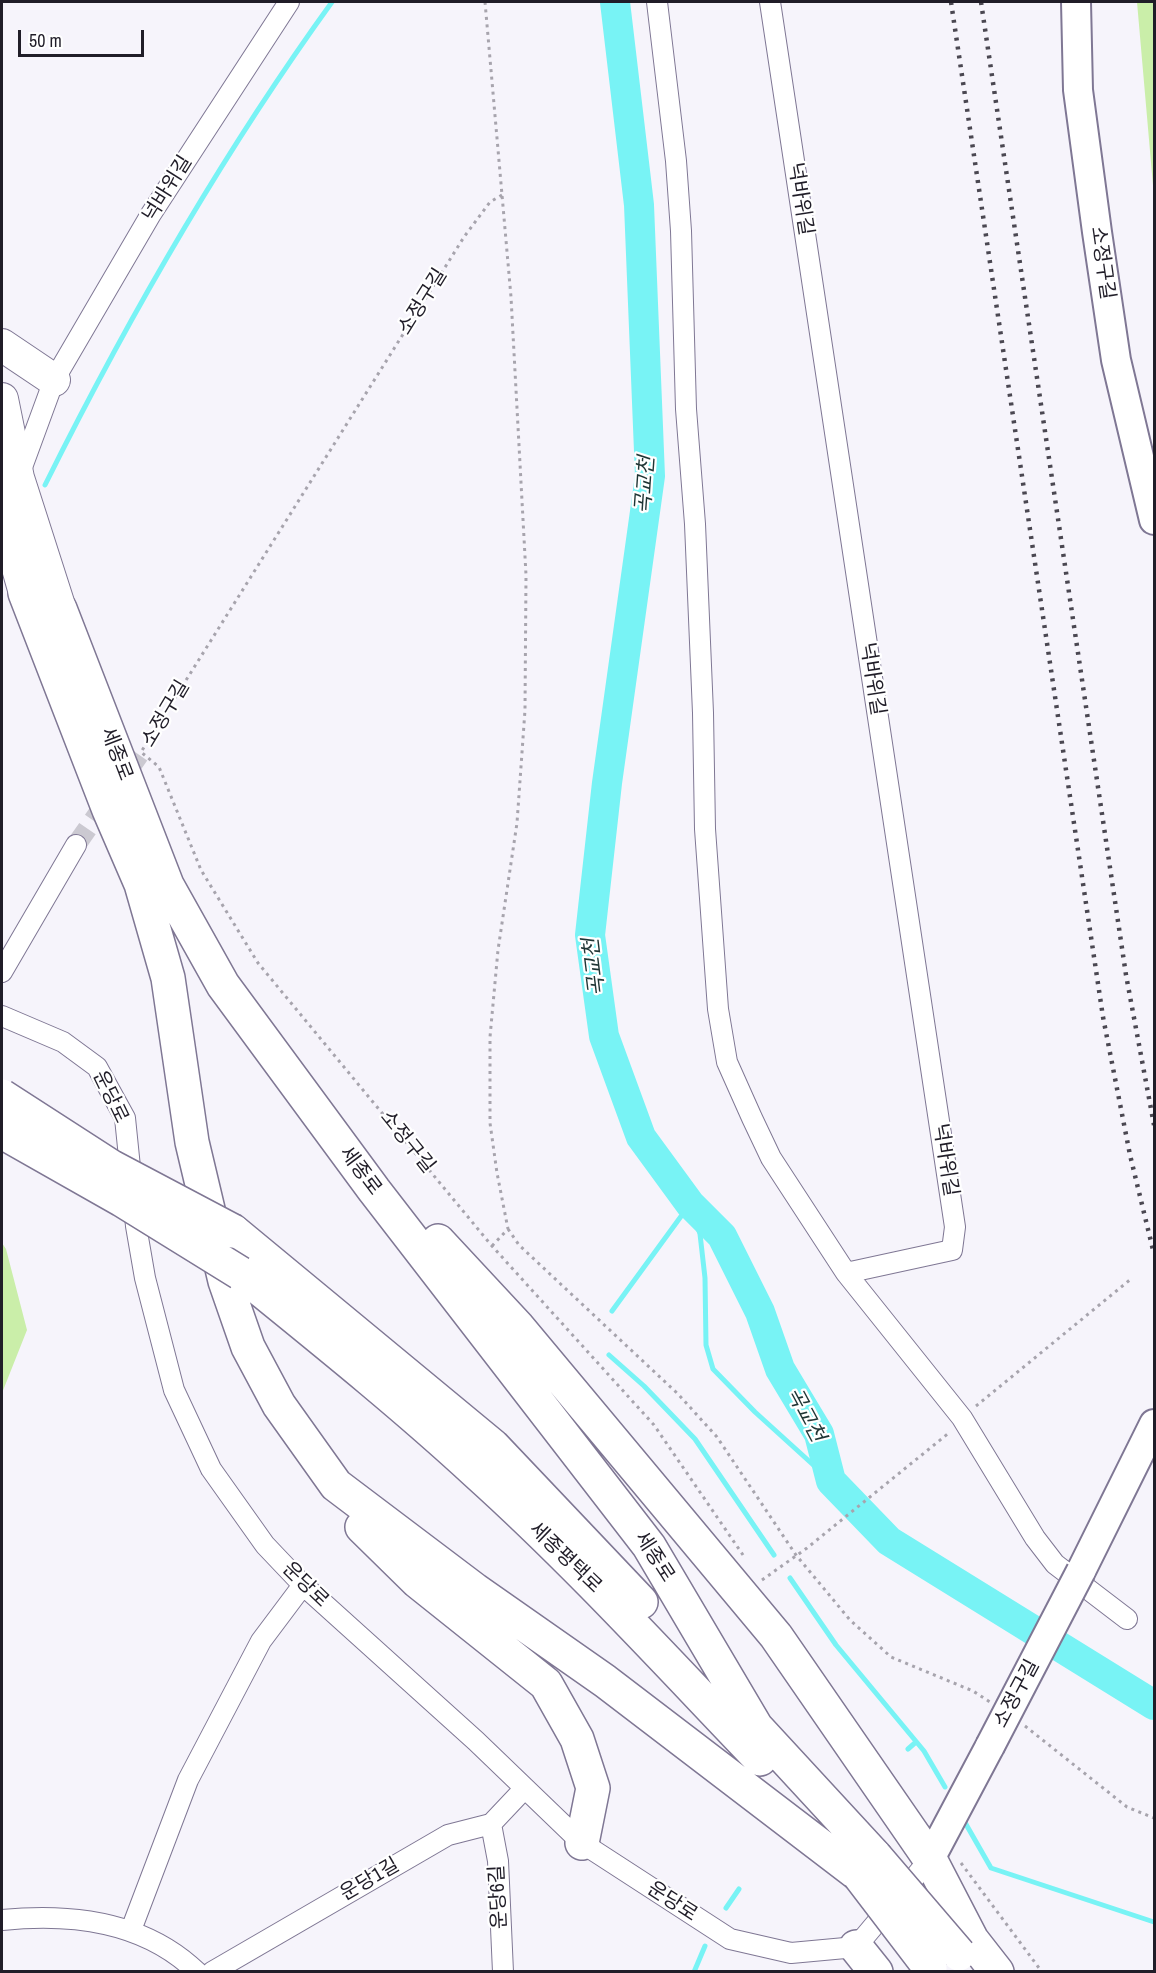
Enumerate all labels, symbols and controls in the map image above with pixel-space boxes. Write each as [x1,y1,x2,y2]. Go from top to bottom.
scale bar [21,18,147,56]
text: 50 m [29,28,62,53]
street label: 넉바위길 [138,151,198,227]
street label: 넉바위길 [782,161,818,237]
street label: 소정구길 [1085,225,1119,301]
street label: 소정구길 [393,264,453,340]
water label: 곡교천 [631,455,661,515]
street label: 넉바위길 [854,641,890,717]
street label: 소정구길 [137,676,195,752]
street label: 세종로 [95,724,137,784]
water label: 곡교천 [579,937,611,997]
street label: 운당로 [87,1067,133,1127]
street label: 소정구길 [375,1106,439,1178]
street label: 넉바위길 [927,1122,963,1198]
street label: 세종로 [334,1142,386,1200]
water label: 곡교천 [780,1383,830,1447]
street label: 세종평택로 [524,1517,606,1599]
street label: 세종로 [629,1527,679,1587]
street label: 운당로 [277,1557,333,1613]
street label: 소정구길 [989,1656,1045,1732]
street label: 운당1길 [336,1854,404,1906]
street label: 운당6길 [485,1864,513,1930]
street label: 운당로 [642,1877,702,1927]

